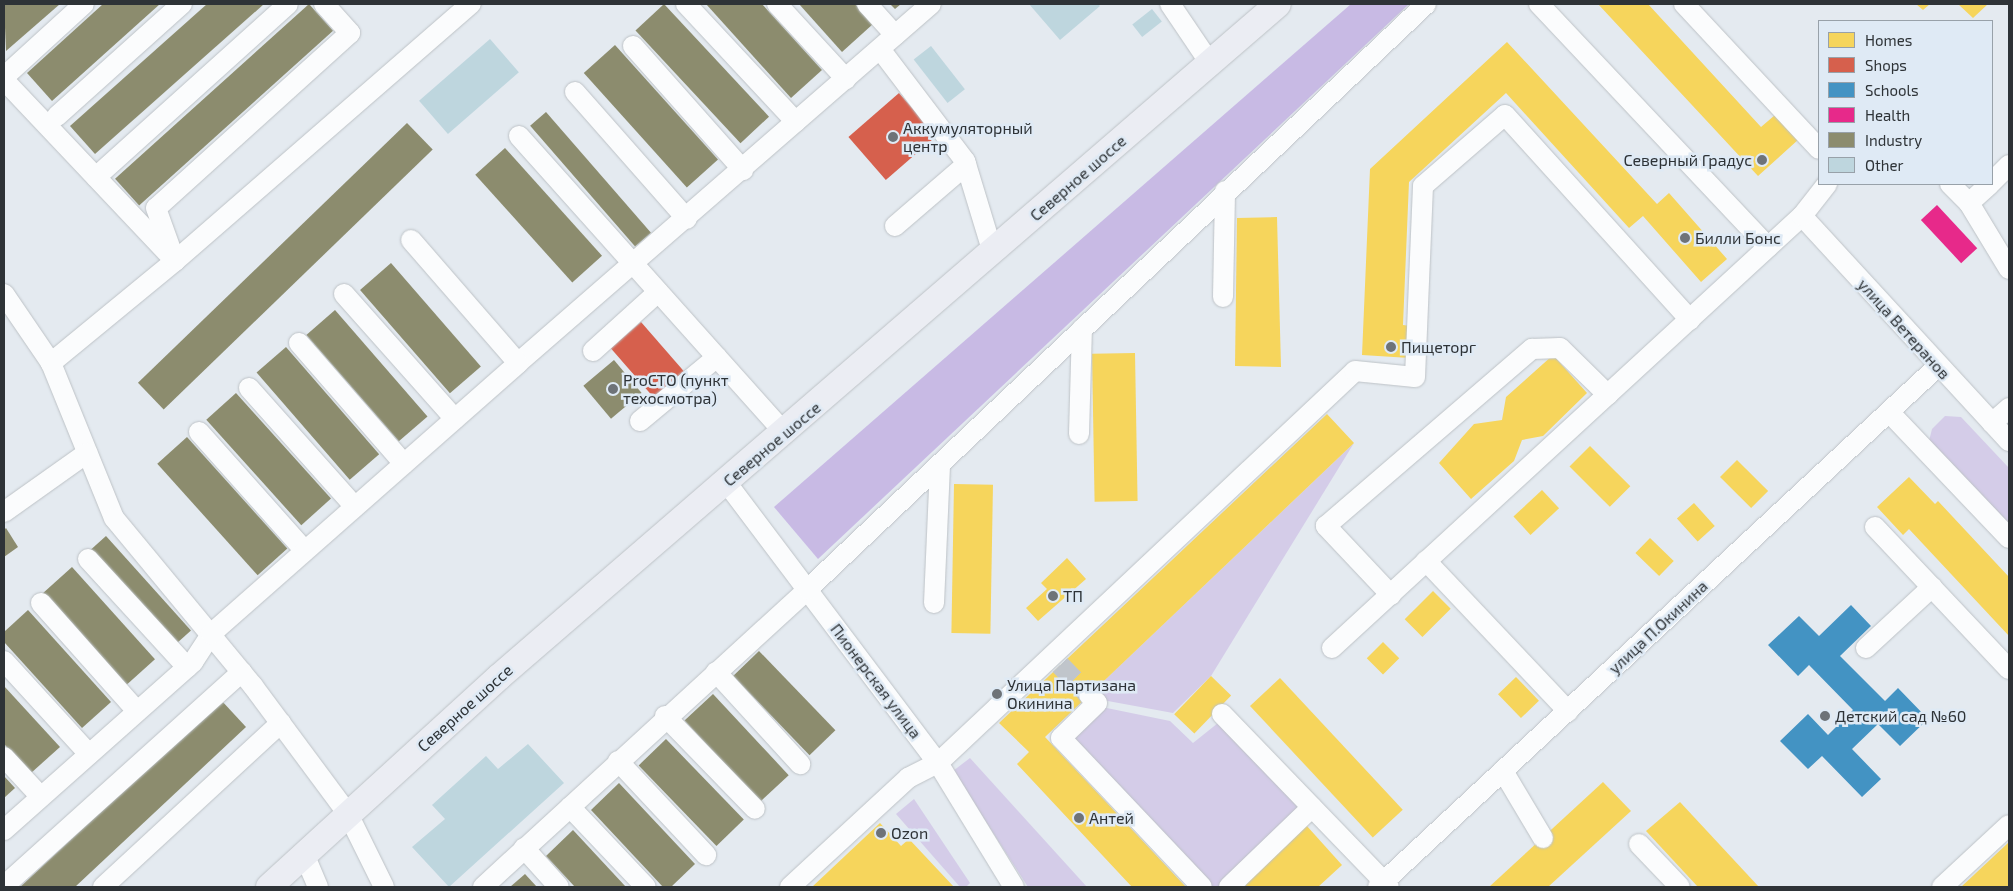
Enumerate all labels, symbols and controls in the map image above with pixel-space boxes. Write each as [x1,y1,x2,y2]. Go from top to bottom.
legend [1818,20,1993,185]
text: Homes [1865,31,1912,49]
text: Shops [1865,56,1907,74]
text: Schools [1865,81,1919,99]
text: Health [1865,106,1910,124]
place label: Аккумуляторный центр [903,118,1033,156]
marker: Аккумуляторный центр [887,131,899,143]
street label: Северное шоссе [1026,131,1130,225]
text: Industry [1865,131,1922,149]
place label: Северный Градус [1623,150,1752,170]
marker: Северный Градус [1756,154,1768,166]
text: Other [1865,156,1904,174]
place label: Билли Бонс [1695,228,1781,248]
marker: Билли Бонс [1679,232,1691,244]
street label: улица Ветеранов [1854,275,1954,383]
place label: Пищеторг [1401,337,1476,357]
marker: Пищеторг [1385,341,1397,353]
place label: ProСТО (пункт техосмотра) [623,370,729,408]
marker: ProСТО (пункт техосмотра) [607,383,619,395]
street label: Северное шоссе [719,398,825,490]
street label: улица П.Окинина [1605,576,1711,678]
place label: ТП [1063,586,1083,606]
marker: ТП [1047,590,1059,602]
street label: Пионерская улица [827,620,925,742]
street label: Северное шоссе [414,660,516,756]
place label: Улица Партизана Окинина [1007,675,1136,713]
marker: Улица Партизана Окинина [991,688,1003,700]
place label: Детский сад №60 [1835,706,1966,726]
marker: Детский сад №60 [1819,710,1831,722]
place label: Антей [1089,808,1134,828]
marker: Антей [1073,812,1085,824]
place label: Ozon [891,823,928,843]
marker: Ozon [875,827,887,839]

